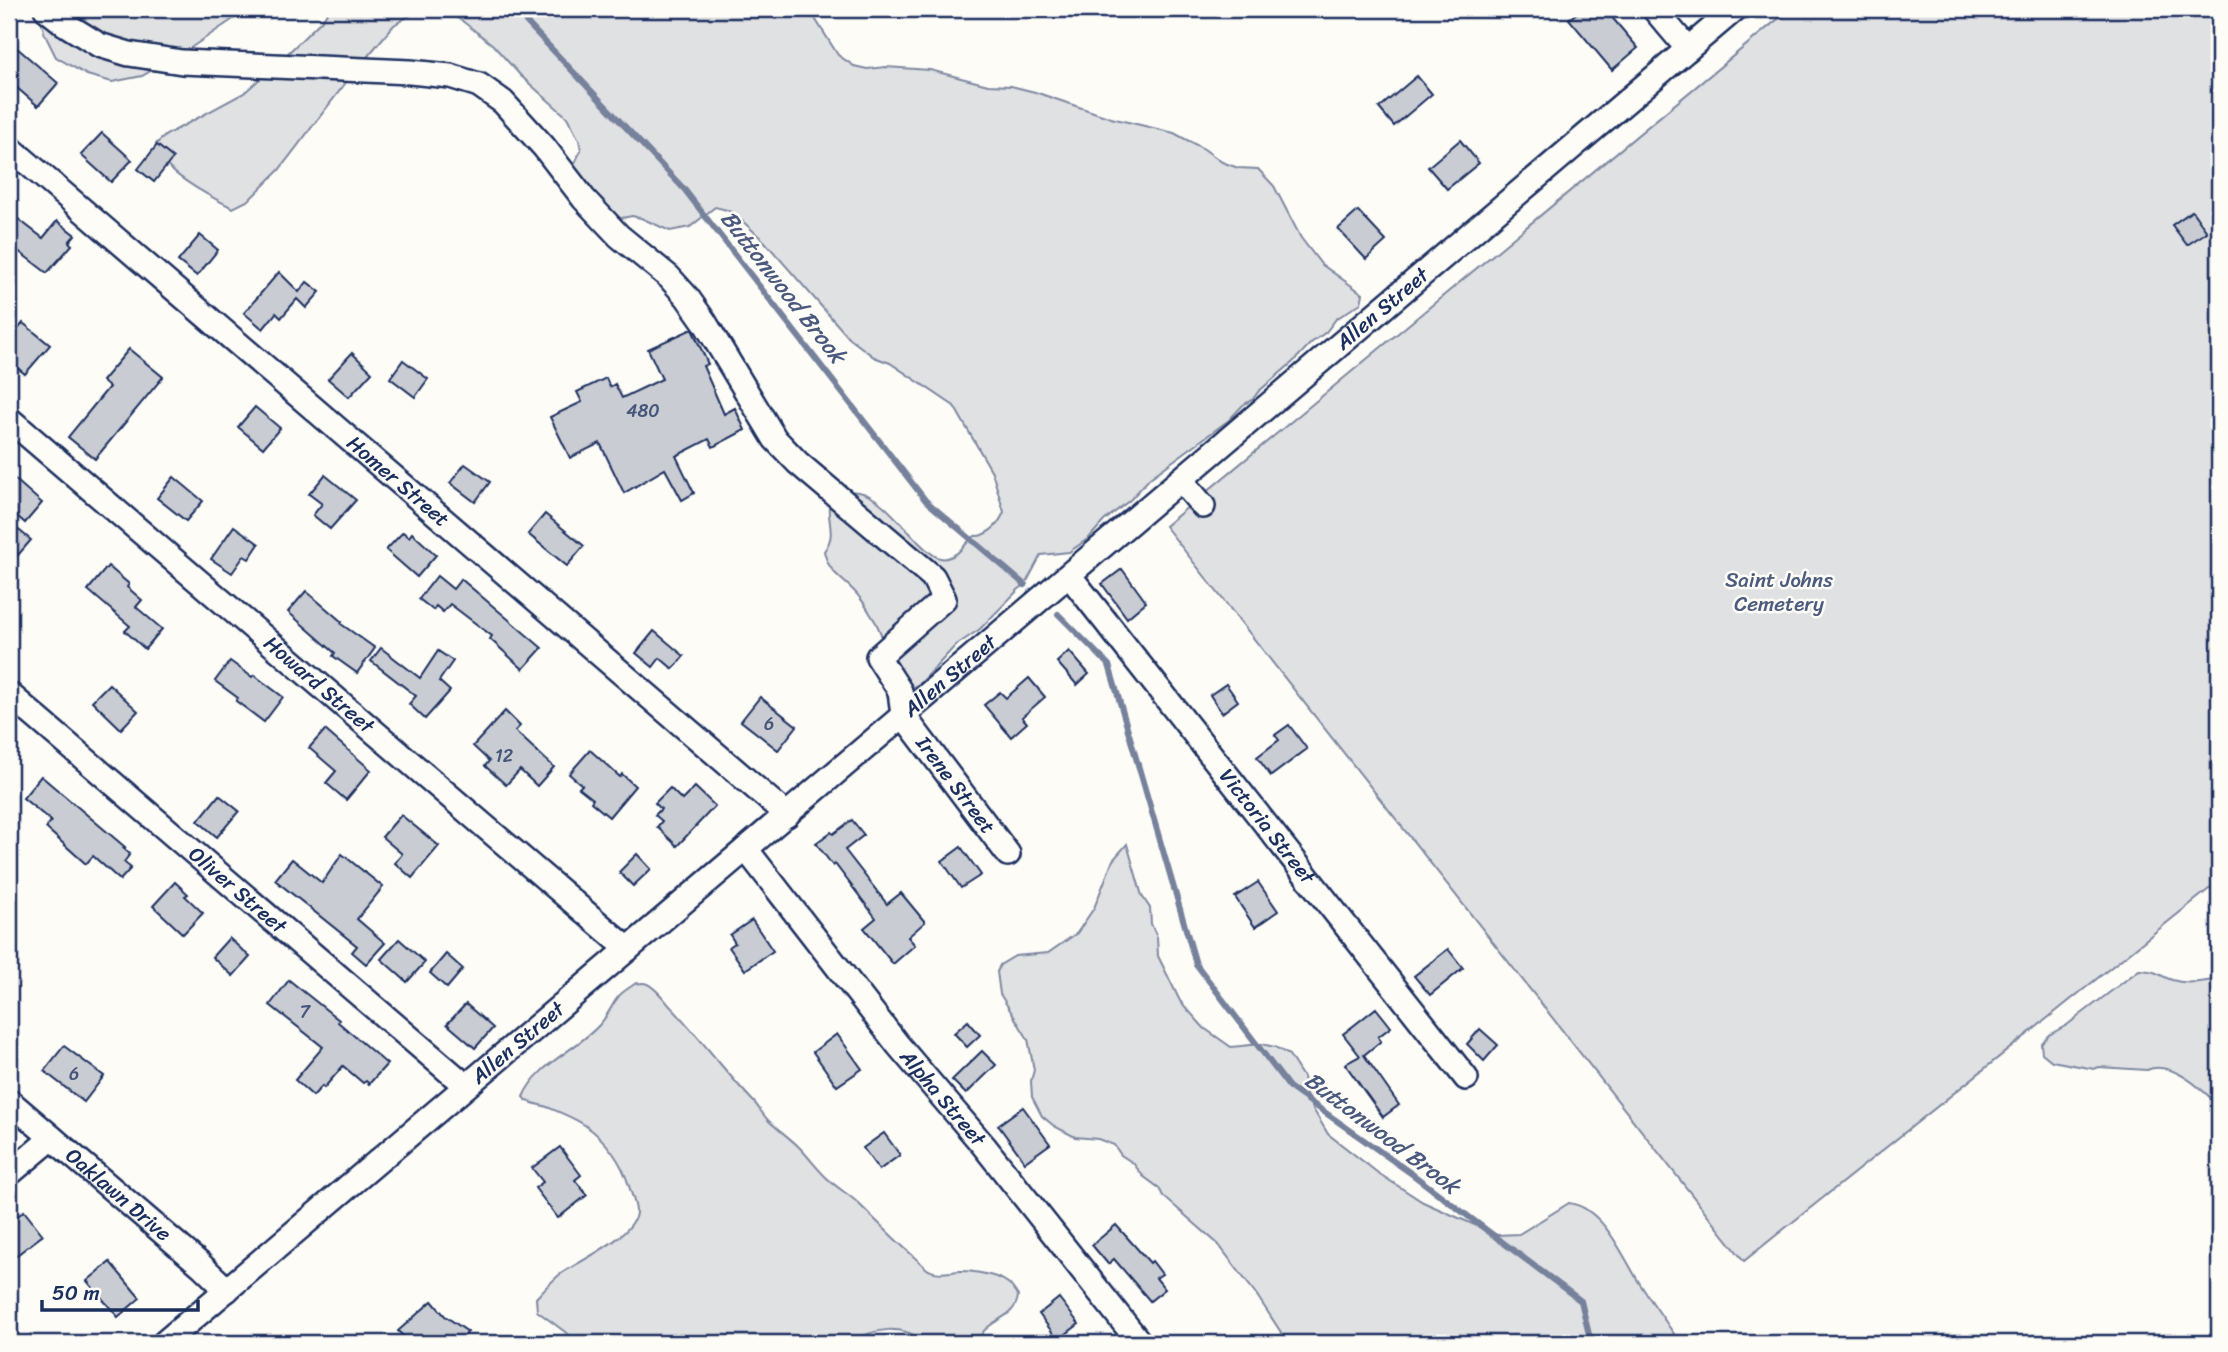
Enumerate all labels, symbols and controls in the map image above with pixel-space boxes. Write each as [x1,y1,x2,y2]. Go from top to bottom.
water label: Buttonwood Brook [710,201,858,375]
street label: Allen Street [1326,256,1439,361]
house number: 480 [626,395,660,427]
street label: Homer Street [338,425,459,537]
park label: Saint Johns Cemetery [1725,561,1833,623]
street label: Allen Street [893,623,1007,728]
street label: Howard Street [255,625,384,744]
house number: 6 [764,708,774,740]
street label: Irene Street [905,726,1006,842]
house number: 12 [495,740,513,772]
street label: Victoria Street [1209,760,1326,894]
street label: Oliver Street [179,836,297,945]
street label: Allen Street [461,990,575,1095]
house number: 7 [300,996,312,1028]
street label: Alpha Street [889,1039,997,1156]
house number: 6 [69,1058,79,1090]
water label: Buttonwood Brook [1295,1061,1471,1207]
street label: Oaklawn Drive [56,1138,181,1252]
scale bar [42,1268,198,1312]
text: 50 m [52,1274,100,1312]

